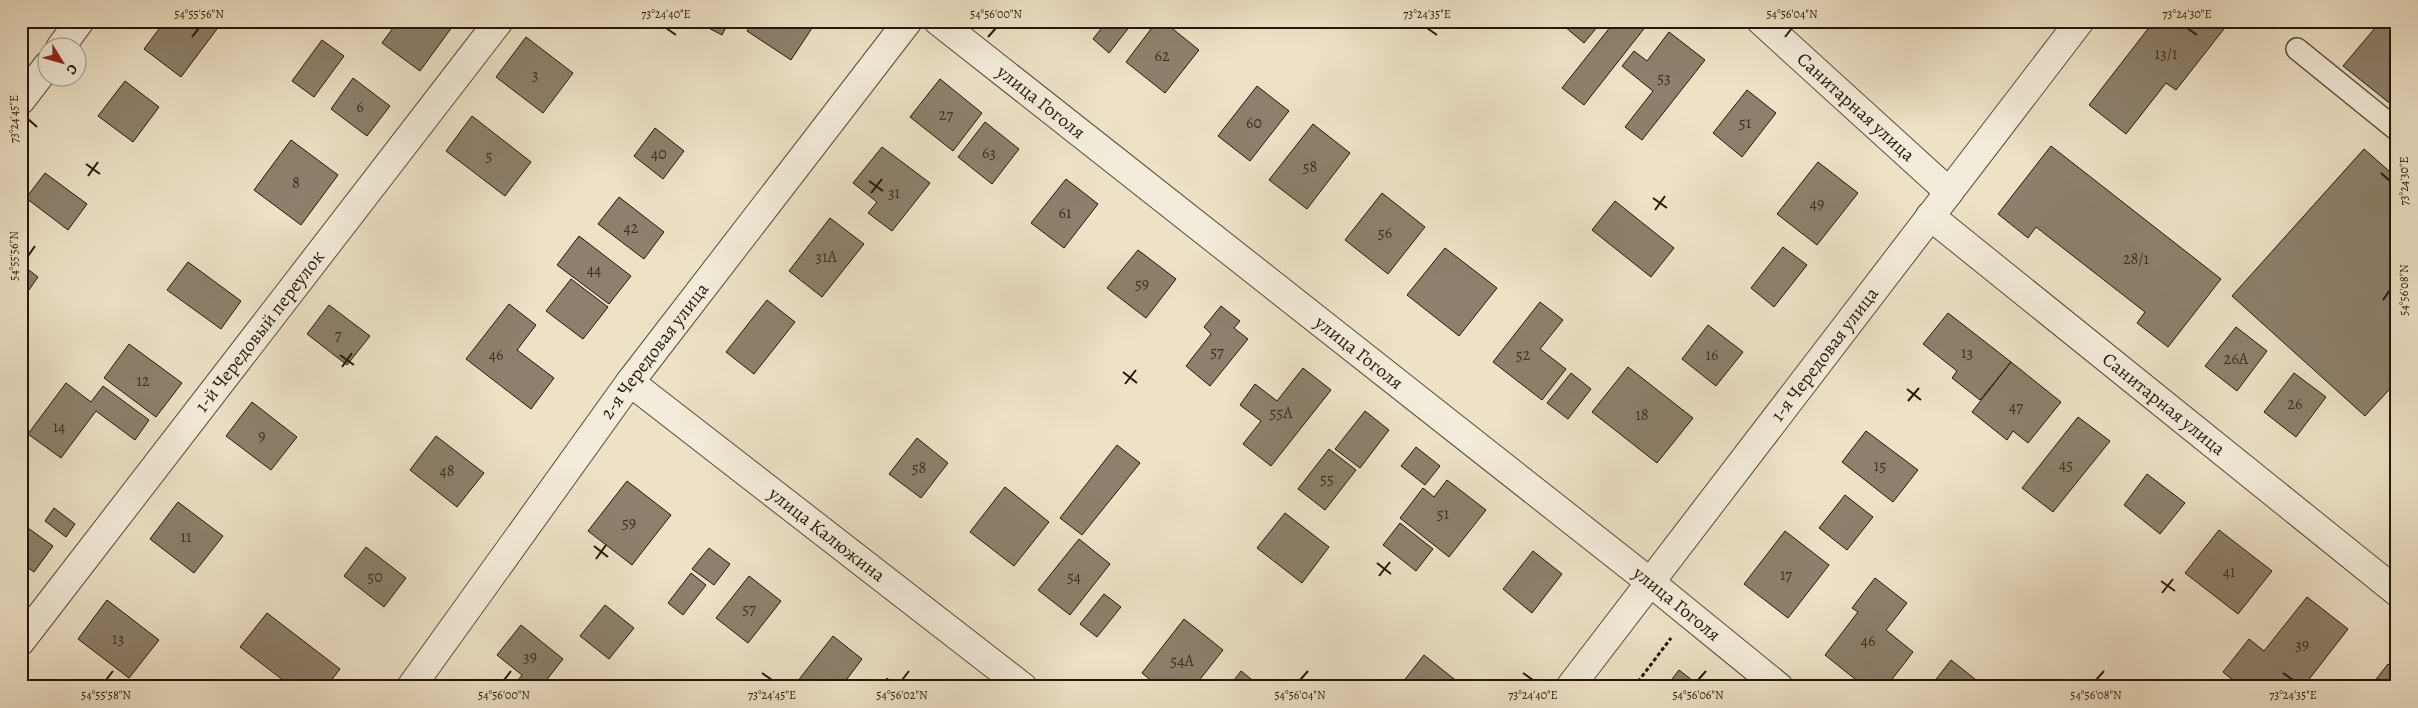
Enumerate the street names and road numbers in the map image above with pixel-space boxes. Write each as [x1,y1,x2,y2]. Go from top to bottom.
street label: Санитарная улица [1791,47,1921,168]
street label: улица Гоголя [990,58,1091,145]
street label: 1-й Чередовый переулок [189,245,331,418]
street label: 2-я Чередовая улица [594,277,715,425]
street label: 1-я Чередовая улица [1765,282,1885,427]
street label: улица Гоголя [1308,309,1409,396]
street label: Санитарная улица [2097,347,2231,462]
street label: улица Калюжина [762,480,891,588]
street label: улица Гоголя [1627,560,1726,647]

